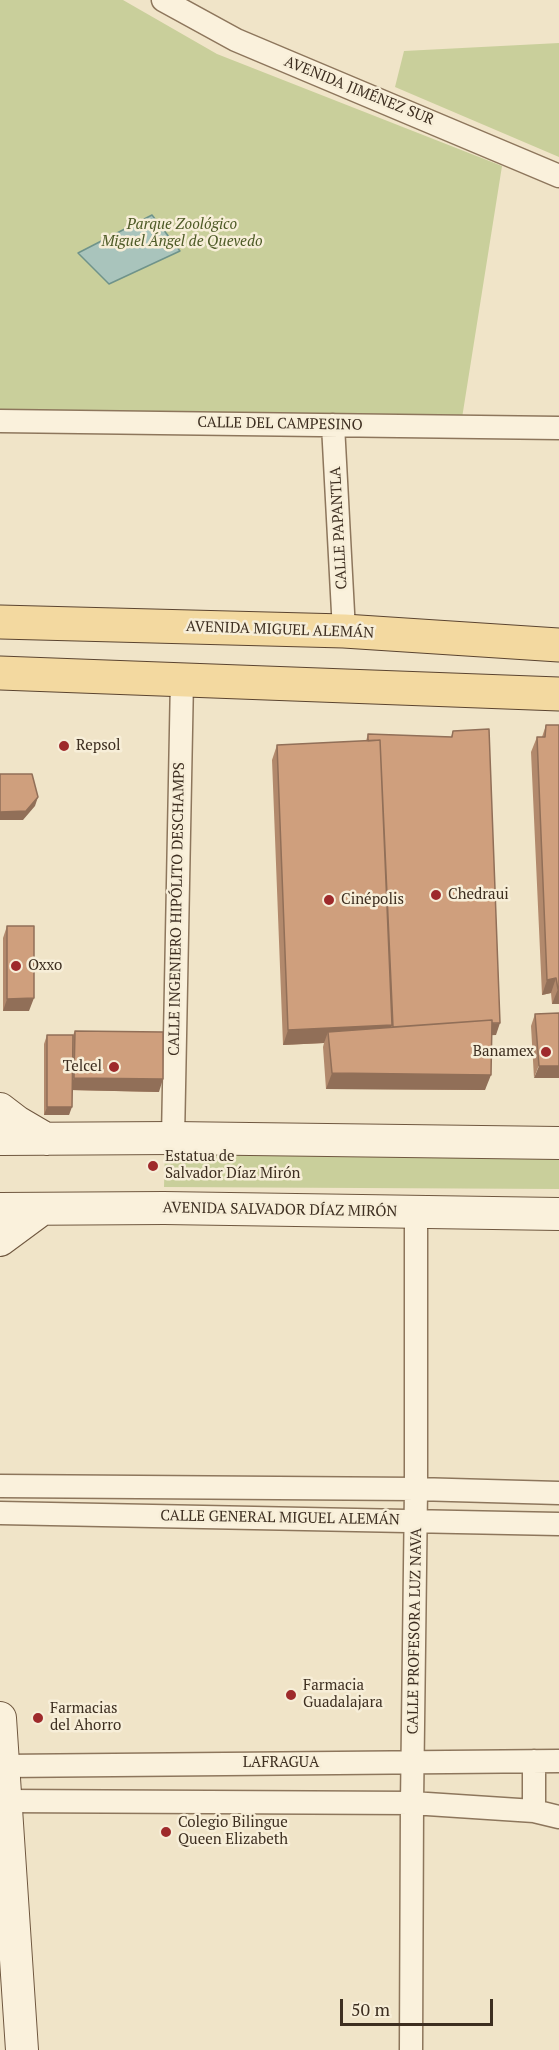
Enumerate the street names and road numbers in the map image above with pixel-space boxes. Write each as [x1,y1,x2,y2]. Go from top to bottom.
street label: AVENIDA JIMÉNEZ SUR [281,53,437,129]
street label: CALLE DEL CAMPESINO [197,414,363,434]
street label: CALLE PAPANTLA [327,466,351,590]
street label: AVENIDA MIGUEL ALEMÁN [186,618,374,642]
street label: CALLE INGENIERO HIPÓLITO DESCHAMPS [165,762,189,1056]
street label: AVENIDA SALVADOR DÍAZ MIRÓN [163,1199,397,1221]
street label: CALLE GENERAL MIGUEL ALEMÁN [160,1507,400,1529]
street label: CALLE PROFESORA LUZ NAVA [404,1527,426,1735]
street label: LAFRAGUA [243,1754,319,1772]

